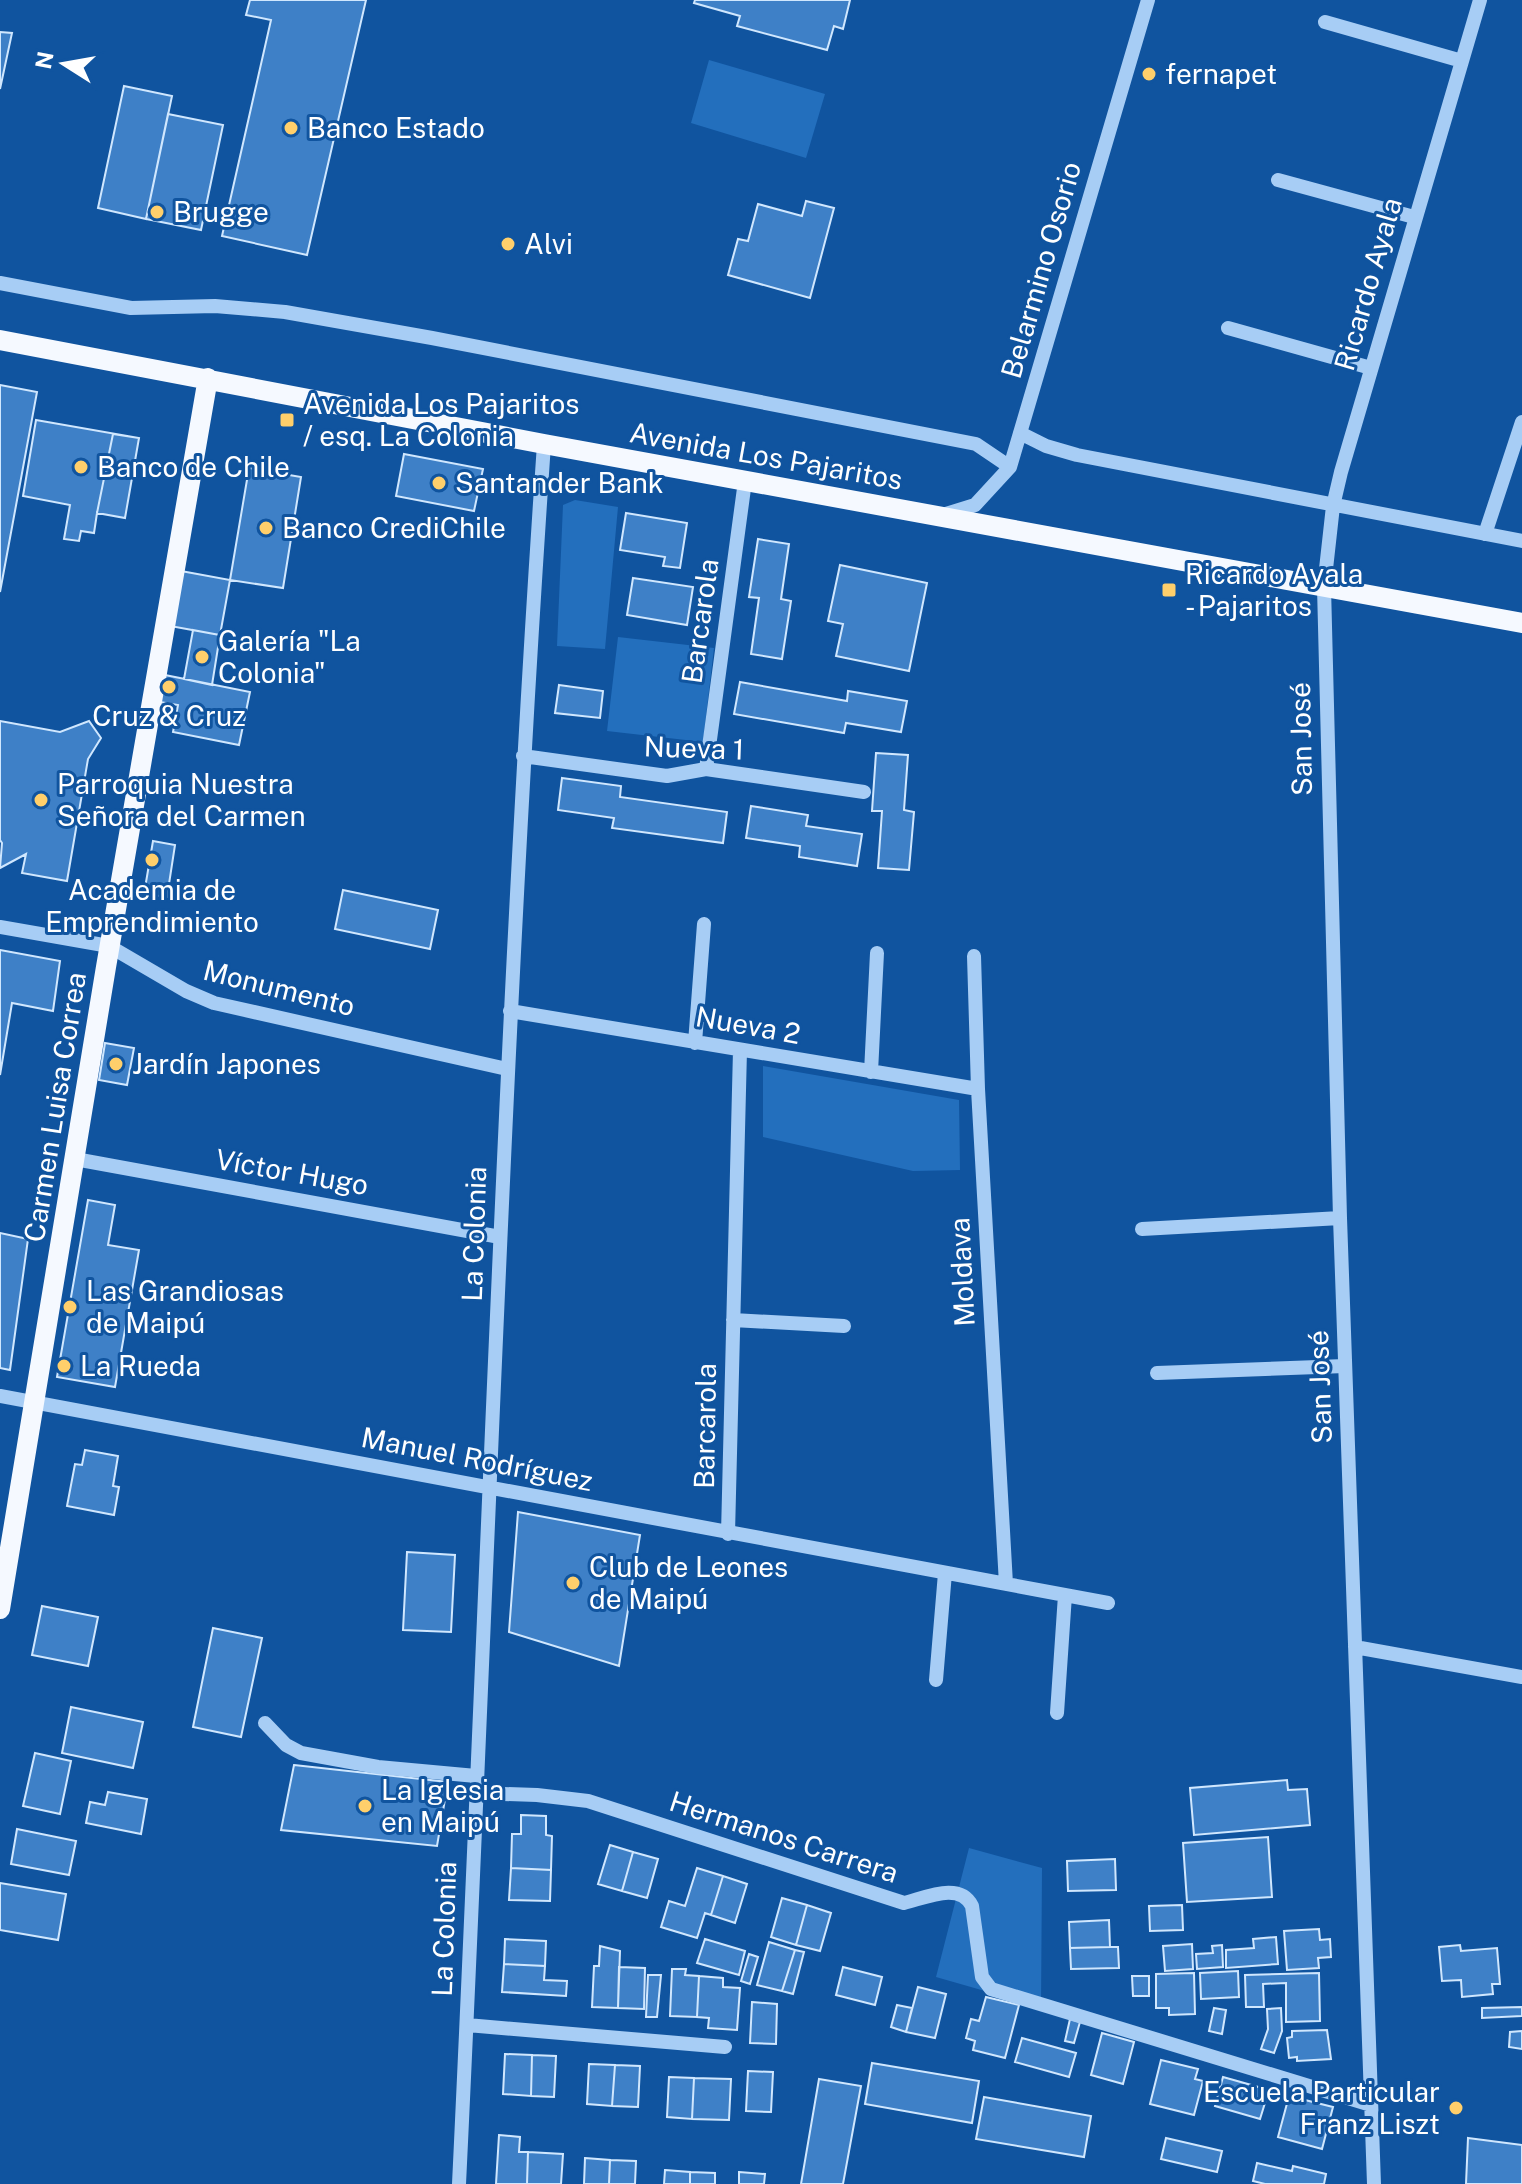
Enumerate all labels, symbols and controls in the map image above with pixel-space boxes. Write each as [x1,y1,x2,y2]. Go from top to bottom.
north arrow [24,24,104,104]
text: N [30,49,59,71]
place label: fernapet [1165,57,1277,90]
marker: fernapet [1140,65,1158,83]
place label: Banco Estado [307,111,485,144]
marker: Banco Estado [282,119,300,137]
street label: Belarmino Osorio [994,158,1087,382]
street label: Ricardo Ayala [1327,194,1408,374]
place label: Brugge [173,195,269,228]
marker: Brugge [148,203,166,221]
place label: Alvi [524,227,573,260]
marker: Alvi [499,235,517,253]
place label: Avenida Los Pajaritos / esq. La Colonia [303,387,579,452]
marker: Avenida Los Pajaritos / esq. La Colonia [278,411,296,429]
street label: Avenida Los Pajaritos [627,415,905,496]
place label: Banco de Chile [97,450,290,483]
marker: Banco de Chile [72,458,90,476]
place label: Santander Bank [455,466,664,499]
marker: Santander Bank [430,474,448,492]
place label: Banco CrediChile [282,511,506,544]
marker: Banco CrediChile [257,519,275,537]
street label: Barcarola [674,556,725,686]
place label: Ricardo Ayala - Pajaritos [1185,557,1363,622]
marker: Ricardo Ayala - Pajaritos [1160,581,1178,599]
place label: Galería "La Colonia" [218,624,361,689]
marker: Galería "La Colonia" [193,648,211,666]
marker: Cruz & Cruz [160,678,178,696]
street label: San José [1283,682,1318,796]
place label: Cruz & Cruz [92,699,246,732]
street label: Nueva 1 [643,729,745,766]
place label: Parroquia Nuestra Señora del Carmen [57,767,306,832]
marker: Parroquia Nuestra Señora del Carmen [32,791,50,809]
marker: Academia de Emprendimiento [143,851,161,869]
place label: Academia de Emprendimiento [45,873,259,938]
street label: Monumento [200,953,358,1022]
street label: Carmen Luisa Correa [17,970,92,1244]
street label: Nueva 2 [693,999,803,1050]
place label: Jardín Japones [132,1047,321,1080]
marker: Jardín Japones [107,1055,125,1073]
street label: Víctor Hugo [213,1142,371,1201]
street label: La Colonia [455,1166,492,1302]
street label: Moldava [942,1217,981,1327]
place label: Las Grandiosas de Maipú [86,1274,284,1339]
marker: Las Grandiosas de Maipú [61,1298,79,1316]
street label: San José [1301,1330,1338,1444]
place label: La Rueda [80,1349,201,1382]
marker: La Rueda [55,1357,73,1375]
street label: Barcarola [687,1363,722,1489]
street label: Manuel Rodríguez [359,1420,596,1497]
place label: Club de Leones de Maipú [589,1550,788,1615]
marker: Club de Leones de Maipú [564,1574,582,1592]
place label: La Iglesia en Maipú [381,1773,504,1838]
street label: Hermanos Carrera [666,1784,903,1889]
marker: La Iglesia en Maipú [356,1797,374,1815]
street label: La Colonia [425,1861,462,1997]
place label: Escuela Particular Franz Liszt [1203,2075,1440,2140]
marker: Escuela Particular Franz Liszt [1447,2099,1465,2117]

